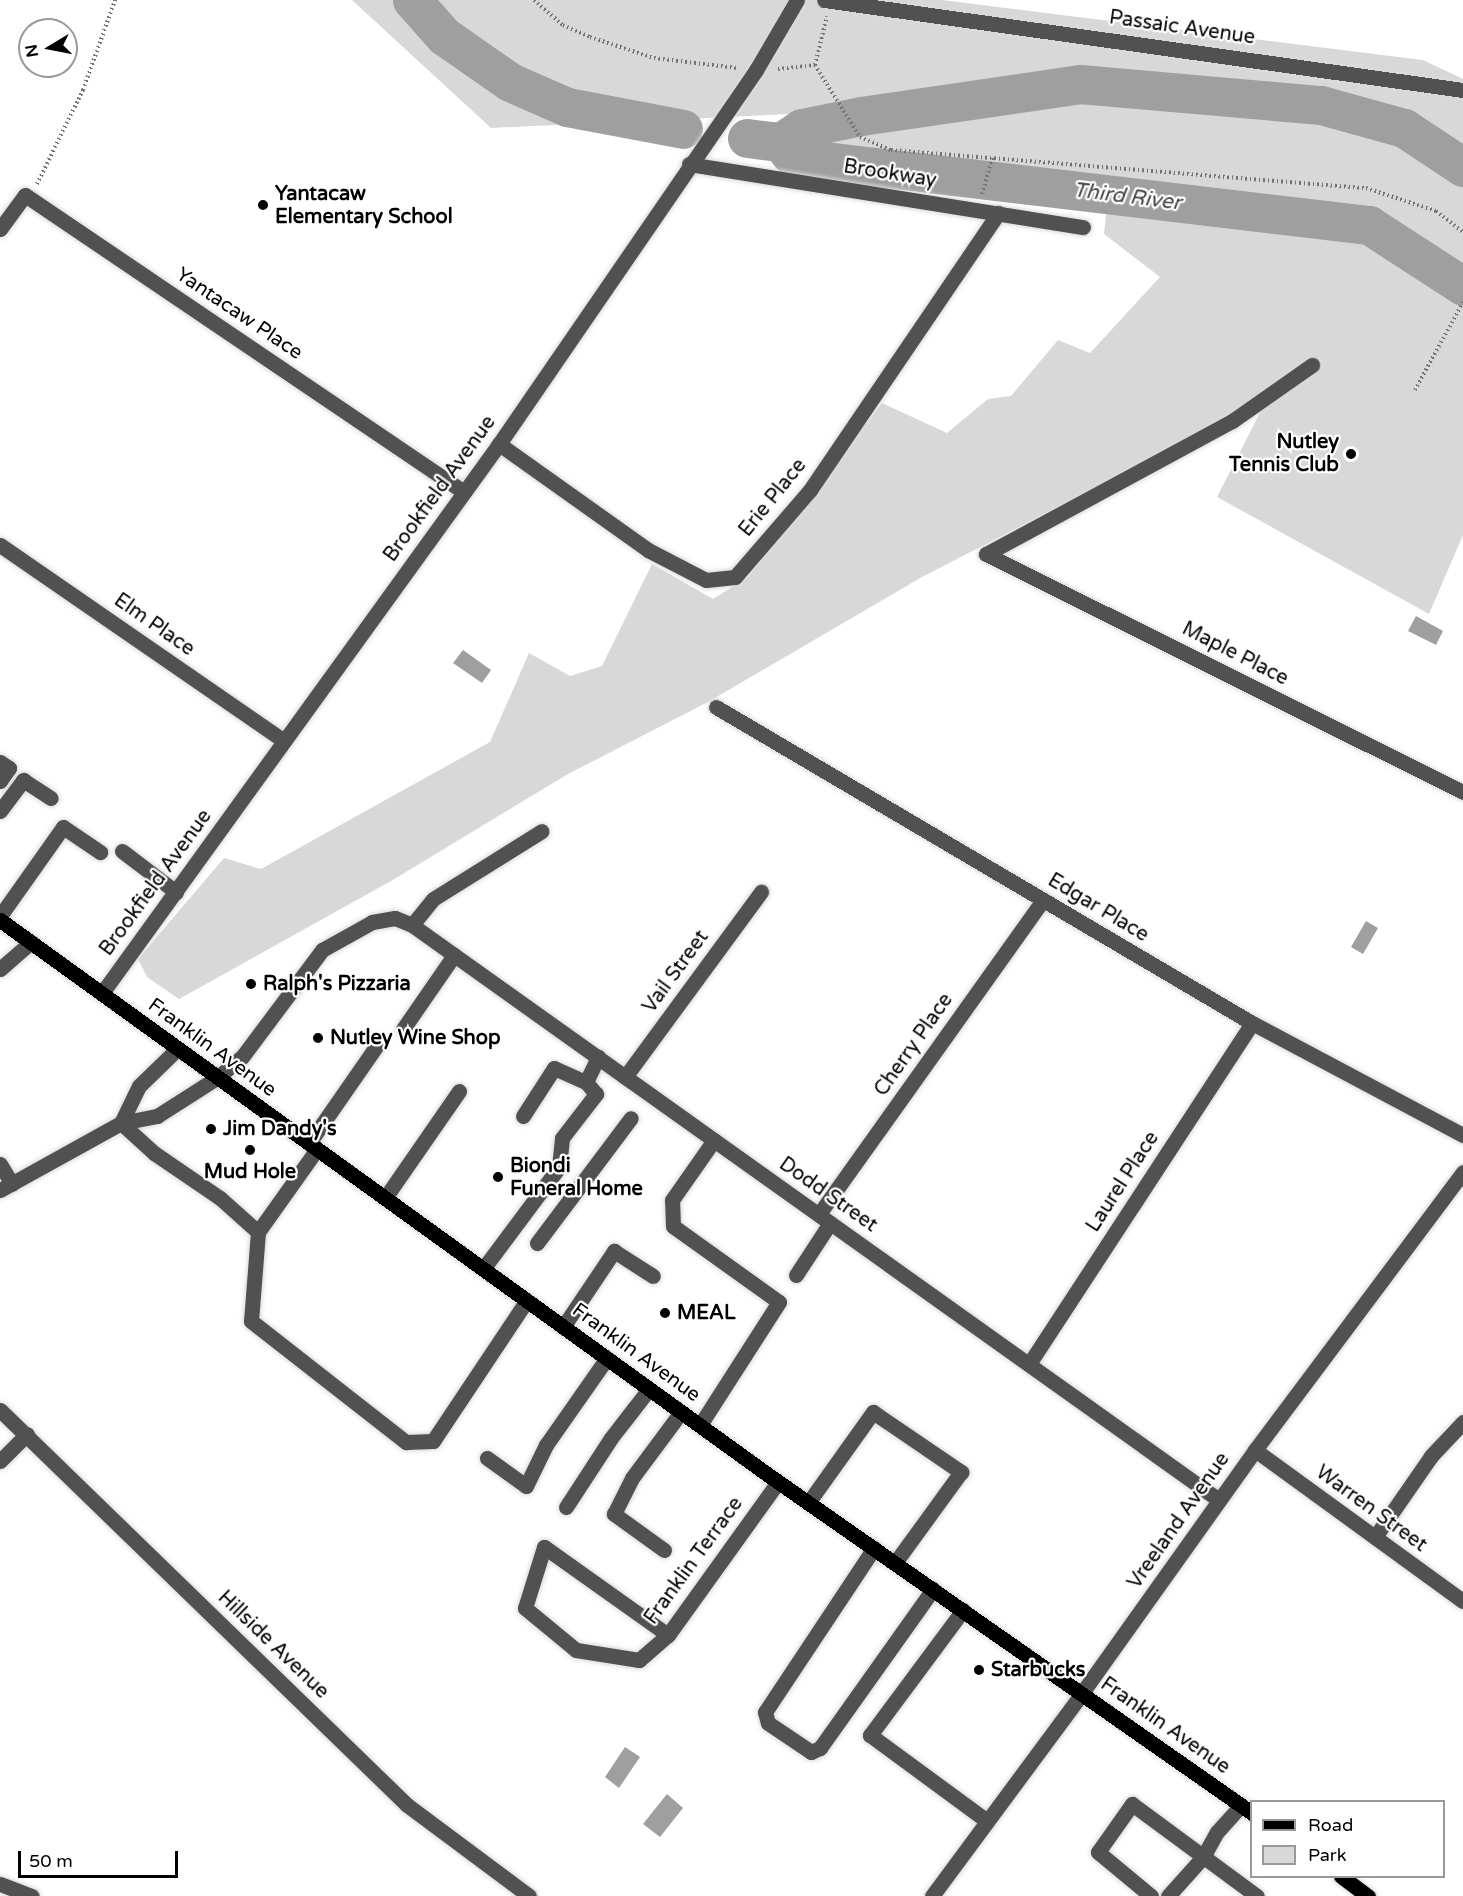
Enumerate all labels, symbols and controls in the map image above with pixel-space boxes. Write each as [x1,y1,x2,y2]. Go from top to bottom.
street label: Passaic Avenue [1108,6,1256,50]
north arrow [18,18,78,78]
text: N [21,43,43,59]
street label: Brookway [842,155,938,193]
water label: Third River [1072,178,1182,216]
place label: Yantacaw Elementary School [275,182,453,229]
marker: Yantacaw Elementary School [256,198,270,212]
street label: Yantacaw Place [171,263,307,365]
street label: Brookfield Avenue [379,411,501,567]
place label: Nutley Tennis Club [1229,430,1339,477]
marker: Nutley Tennis Club [1344,447,1358,461]
street label: Erie Place [734,454,812,542]
street label: Elm Place [109,589,199,661]
street label: Maple Place [1178,617,1292,691]
street label: Brookfield Avenue [95,805,217,961]
street label: Edgar Place [1043,869,1153,947]
street label: Vail Street [638,926,714,1018]
place label: Ralph's Pizzaria [263,972,411,996]
marker: Ralph's Pizzaria [244,977,258,991]
street label: Cherry Place [870,989,958,1101]
street label: Franklin Avenue [143,993,281,1103]
place label: Nutley Wine Shop [330,1026,501,1050]
marker: Nutley Wine Shop [311,1031,325,1045]
place label: Jim Dandy's [223,1117,336,1141]
marker: Jim Dandy's [204,1122,218,1136]
street label: Laurel Place [1082,1127,1164,1237]
marker: Mud Hole [243,1143,257,1157]
street label: Dodd Street [774,1152,882,1238]
place label: Biondi Funeral Home [510,1154,643,1201]
place label: Mud Hole [204,1160,296,1184]
marker: Biondi Funeral Home [491,1170,505,1184]
street label: Franklin Avenue [567,1298,705,1408]
place label: MEAL [677,1301,736,1325]
marker: MEAL [658,1306,672,1320]
street label: Vreeland Avenue [1123,1448,1235,1594]
street label: Warren Street [1311,1461,1431,1557]
street label: Franklin Terrace [640,1493,748,1629]
street label: Hillside Avenue [212,1586,334,1704]
place label: Starbucks [991,1658,1085,1682]
marker: Starbucks [972,1663,986,1677]
street label: Franklin Avenue [1096,1672,1234,1780]
legend [1250,1800,1445,1878]
text: Road [1308,1814,1353,1836]
scale bar [21,1839,182,1877]
text: Park [1308,1844,1346,1866]
text: 50 m [29,1850,73,1872]

